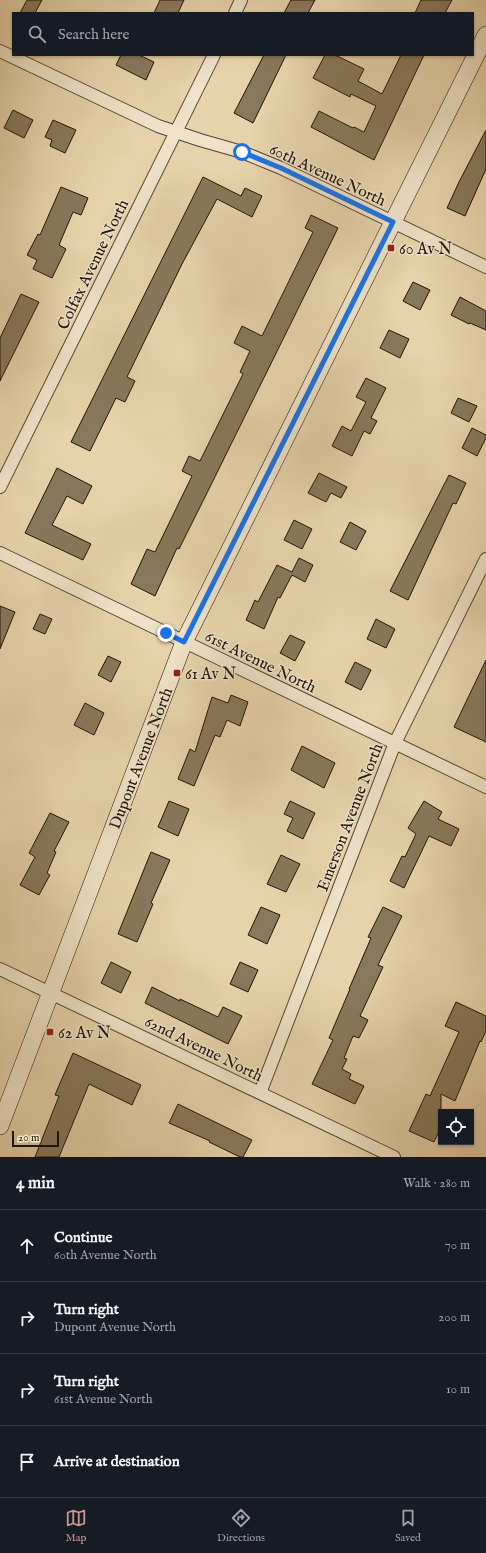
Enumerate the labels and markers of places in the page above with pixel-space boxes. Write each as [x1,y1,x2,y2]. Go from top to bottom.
place label: 60 Av N [399,240,452,260]
marker: 60 Av N [386,243,396,253]
place label: 61 Av N [185,665,236,685]
marker: 61 Av N [172,668,182,678]
place label: 62 Av N [58,1024,111,1044]
marker: 62 Av N [45,1027,55,1037]

